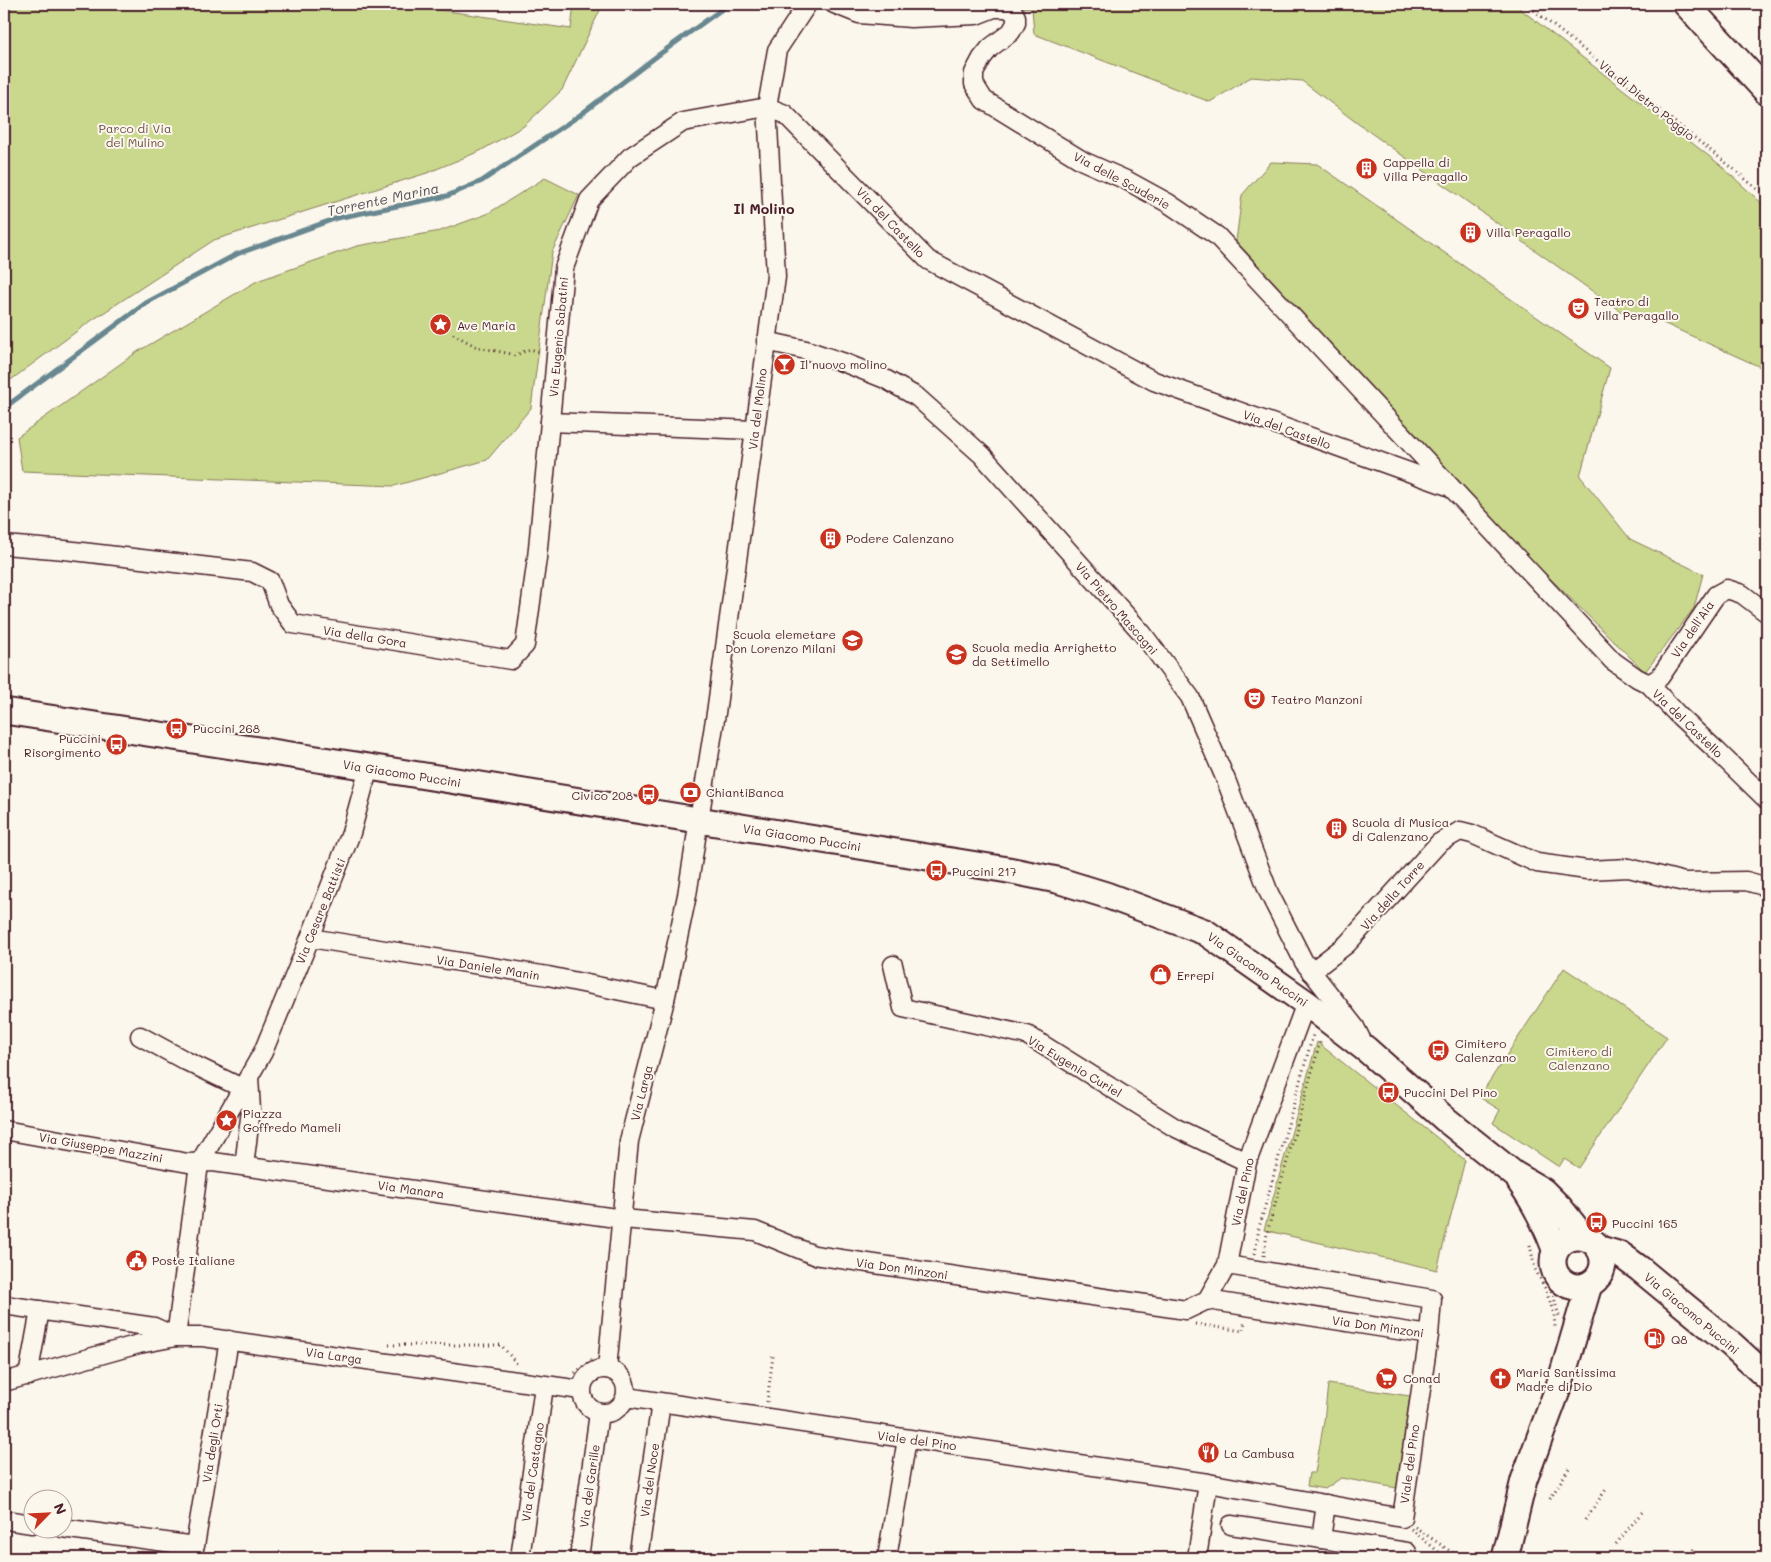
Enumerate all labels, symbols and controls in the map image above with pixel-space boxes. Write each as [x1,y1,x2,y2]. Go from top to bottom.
street label: Via di Dietro Poggio [1596,56,1698,144]
park label: Parco di Via del Mulino [99,120,171,150]
street label: Via delle Scuderie [1071,148,1173,212]
place label: Cappella di Villa Peragallo [1383,154,1468,184]
building icon: Cappella di Villa Peragallo [1355,157,1379,181]
water label: Torrente Marina [325,178,441,220]
street label: Via del Castello [853,183,929,261]
district label: Il Molino [734,199,795,218]
building icon: Villa Peragallo [1458,220,1482,244]
place label: Villa Peragallo [1486,224,1571,240]
street label: Via Eugenio Sabatini [545,276,571,398]
place label: Teatro di Villa Peragallo [1594,293,1679,323]
theatre icon: Teatro di Villa Peragallo [1566,296,1590,320]
place icon: Ave Maria [429,313,453,337]
place label: Ave Maria [457,317,516,333]
bar icon: Il nuovo molino [772,352,796,376]
place label: Il nuovo molino [800,356,887,372]
street label: Via del Molino [744,367,770,451]
street label: Via del Castello [1241,406,1333,452]
building icon: Podere Calenzano [818,526,842,550]
place label: Podere Calenzano [846,530,954,546]
street label: Via Pietro Mascagni [1072,558,1162,658]
street label: Via dell'Aia [1667,597,1717,661]
street label: Via della Gora [322,621,408,651]
place label: Scuola elemetare Don Lorenzo Milani [725,626,836,656]
school or university icon: Scuola elemetare Don Lorenzo Milani [840,629,864,653]
place label: Scuola media Arrighetto da Settimello [972,639,1116,669]
school or university icon: Scuola media Arrighetto da Settimello [944,642,968,666]
street label: Via del Castello [1649,685,1727,761]
theatre icon: Teatro Manzoni [1243,687,1267,711]
place label: Teatro Manzoni [1271,691,1363,707]
bus stop icon: Puccini 268 [165,716,189,740]
place label: Puccini 268 [193,720,260,736]
place label: Puccini Risorgimento [24,730,101,760]
bus stop icon: Puccini Risorgimento [105,733,129,757]
street label: Via Giacomo Puccini [342,756,462,790]
bank icon: ChiantiBanca [678,780,702,804]
bus stop icon: Civico 208 [637,783,661,807]
place label: ChiantiBanca [706,784,784,800]
place label: Civico 208 [571,787,633,803]
place label: Scuola di Musica di Calenzano [1352,814,1449,844]
building icon: Scuola di Musica di Calenzano [1324,817,1348,841]
street label: Via Giacomo Puccini [742,820,862,854]
street label: Via Cesare Battisti [291,856,349,966]
street label: Via della Torre [1356,857,1428,933]
bus stop icon: Puccini 217 [924,859,948,883]
place label: Puccini 217 [952,863,1017,879]
street label: Via Giacomo Puccini [1204,928,1312,1010]
street label: Via Daniele Manin [435,951,541,983]
shop icon: Errepi [1149,963,1173,987]
place label: Errepi [1177,967,1214,983]
street label: Via Eugenio Curiel [1025,1032,1125,1100]
place label: Cimitero Calenzano [1455,1035,1516,1065]
bus stop icon: Cimitero Calenzano [1427,1038,1451,1062]
park label: Cimitero di Calenzano [1546,1043,1612,1073]
street label: Via Larga [626,1063,656,1123]
bus stop icon: Puccini Del Pino [1376,1080,1400,1104]
place label: Puccini Del Pino [1404,1084,1497,1100]
place label: Piazza Goffredo Mameli [243,1105,341,1135]
place icon: Piazza Goffredo Mameli [215,1108,239,1132]
street label: Via Giuseppe Mazzini [38,1128,164,1166]
street label: Via del Pino [1227,1156,1257,1228]
street label: Via Manara [377,1176,445,1202]
bus stop icon: Puccini 165 [1584,1211,1608,1235]
place label: Puccini 165 [1612,1215,1677,1231]
public building icon: Poste Italiane [124,1248,148,1272]
place label: Poste Italiane [152,1252,235,1268]
street label: Via Don Minzoni [855,1254,949,1282]
street label: Via Giacomo Puccini [1641,1268,1743,1358]
street label: Via Don Minzoni [1331,1312,1425,1340]
fuel station icon: Q8 [1643,1327,1667,1351]
place label: Q8 [1671,1331,1688,1347]
street label: Via Larga [305,1343,363,1367]
place label: Maria Santissima Madre di Dio [1516,1364,1616,1394]
supermarket icon: Conad [1375,1366,1399,1390]
church icon: Maria Santissima Madre di Dio [1488,1367,1512,1391]
place label: Conad [1403,1370,1441,1386]
street label: Via degli Orti [198,1402,226,1484]
street label: Via del Castagno [517,1421,547,1523]
street label: Viale del Pino [1396,1423,1422,1505]
street label: Viale del Pino [876,1427,958,1453]
restaurant icon: La Cambusa [1196,1441,1220,1465]
street label: Via del Noce [636,1442,662,1518]
street label: Via del Garille [575,1443,603,1529]
place label: La Cambusa [1224,1445,1295,1461]
north arrow [22,1490,72,1540]
text: N [49,1500,71,1517]

